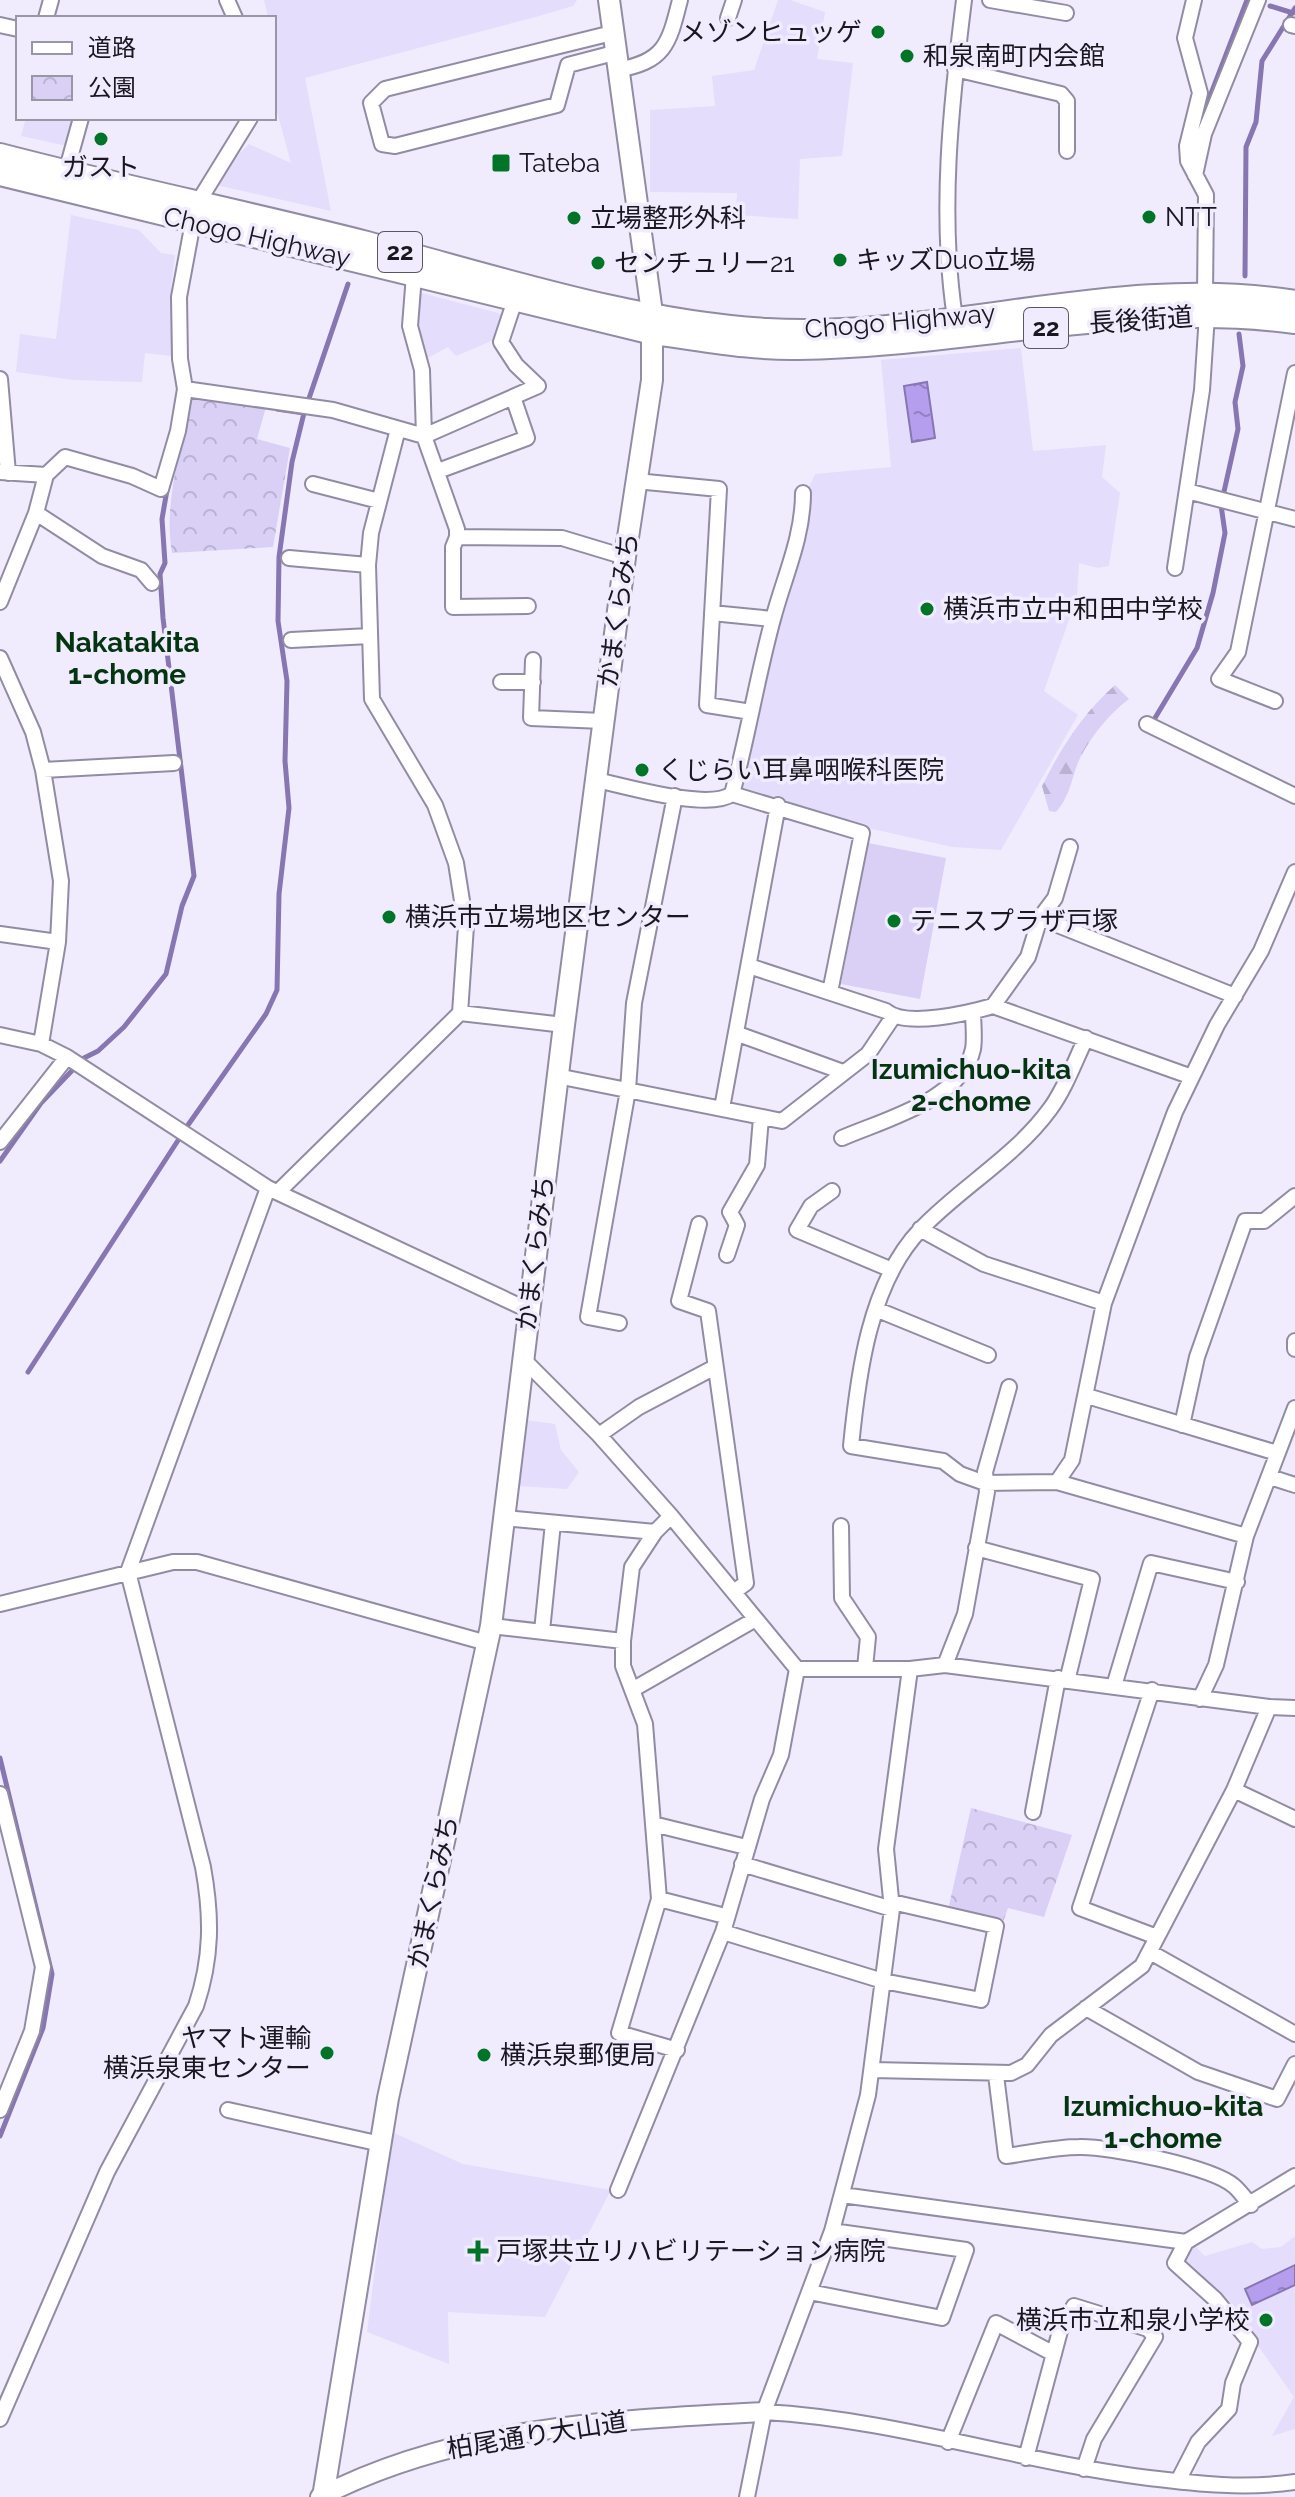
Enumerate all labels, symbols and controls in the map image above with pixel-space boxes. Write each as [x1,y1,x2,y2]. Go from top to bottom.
legend [16,16,276,120]
place label: メゾンヒュッゲ [680,17,862,47]
marker: メゾンヒュッゲ [869,23,887,41]
text: 道路 [88,33,136,62]
place label: 和泉南町内会館 [923,41,1105,71]
marker: 和泉南町内会館 [898,47,916,65]
text: 公園 [88,73,136,102]
marker: ガスト [92,130,110,148]
place label: Tateba [519,148,600,178]
place label: ガスト [62,152,140,182]
marker: Tateba [490,152,512,174]
street label: Chogo Highway [161,201,353,273]
place label: NTT [1165,202,1217,232]
place label: 立場整形外科 [590,203,746,233]
marker: NTT [1140,208,1158,226]
marker: 立場整形外科 [565,209,583,227]
road number: 22 [378,232,422,272]
place label: キッズDuo立場 [856,245,1036,275]
place label: センチュリー21 [614,248,795,278]
marker: キッズDuo立場 [831,251,849,269]
marker: センチュリー21 [589,254,607,272]
street label: Chogo Highway [804,298,996,344]
street label: 長後街道 [1088,301,1194,339]
road number: 22 [1024,308,1068,348]
street label: かまくらみち [592,531,644,689]
place label: 横浜市立中和田中学校 [943,594,1203,624]
marker: 横浜市立中和田中学校 [918,600,936,618]
district label: Nakatakita 1-chome [54,626,200,691]
place label: くじらい耳鼻咽喉科医院 [658,755,944,785]
marker: くじらい耳鼻咽喉科医院 [633,761,651,779]
place label: 横浜市立場地区センター [405,902,691,932]
place label: テニスプラザ戸塚 [910,906,1118,936]
marker: 横浜市立場地区センター [380,908,398,926]
marker: テニスプラザ戸塚 [885,912,903,930]
district label: Izumichuo-kita 2-chome [871,1053,1071,1118]
street label: かまくらみち [511,1174,559,1332]
street label: かまくらみち [402,1813,464,1971]
place label: ヤマト運輸 横浜泉東センター [103,2023,311,2083]
place label: 横浜泉郵便局 [500,2040,656,2070]
marker: ヤマト運輸 横浜泉東センター [318,2044,336,2062]
marker: 横浜泉郵便局 [475,2046,493,2064]
district label: Izumichuo-kita 1-chome [1063,2090,1263,2155]
place label: 戸塚共立リハビリテーション病院 [496,2236,885,2266]
marker: 戸塚共立リハビリテーション病院 [467,2240,489,2262]
place label: 横浜市立和泉小学校 [1016,2305,1250,2335]
marker: 横浜市立和泉小学校 [1257,2311,1275,2329]
street label: 柏尾通り大山道 [445,2406,629,2464]

